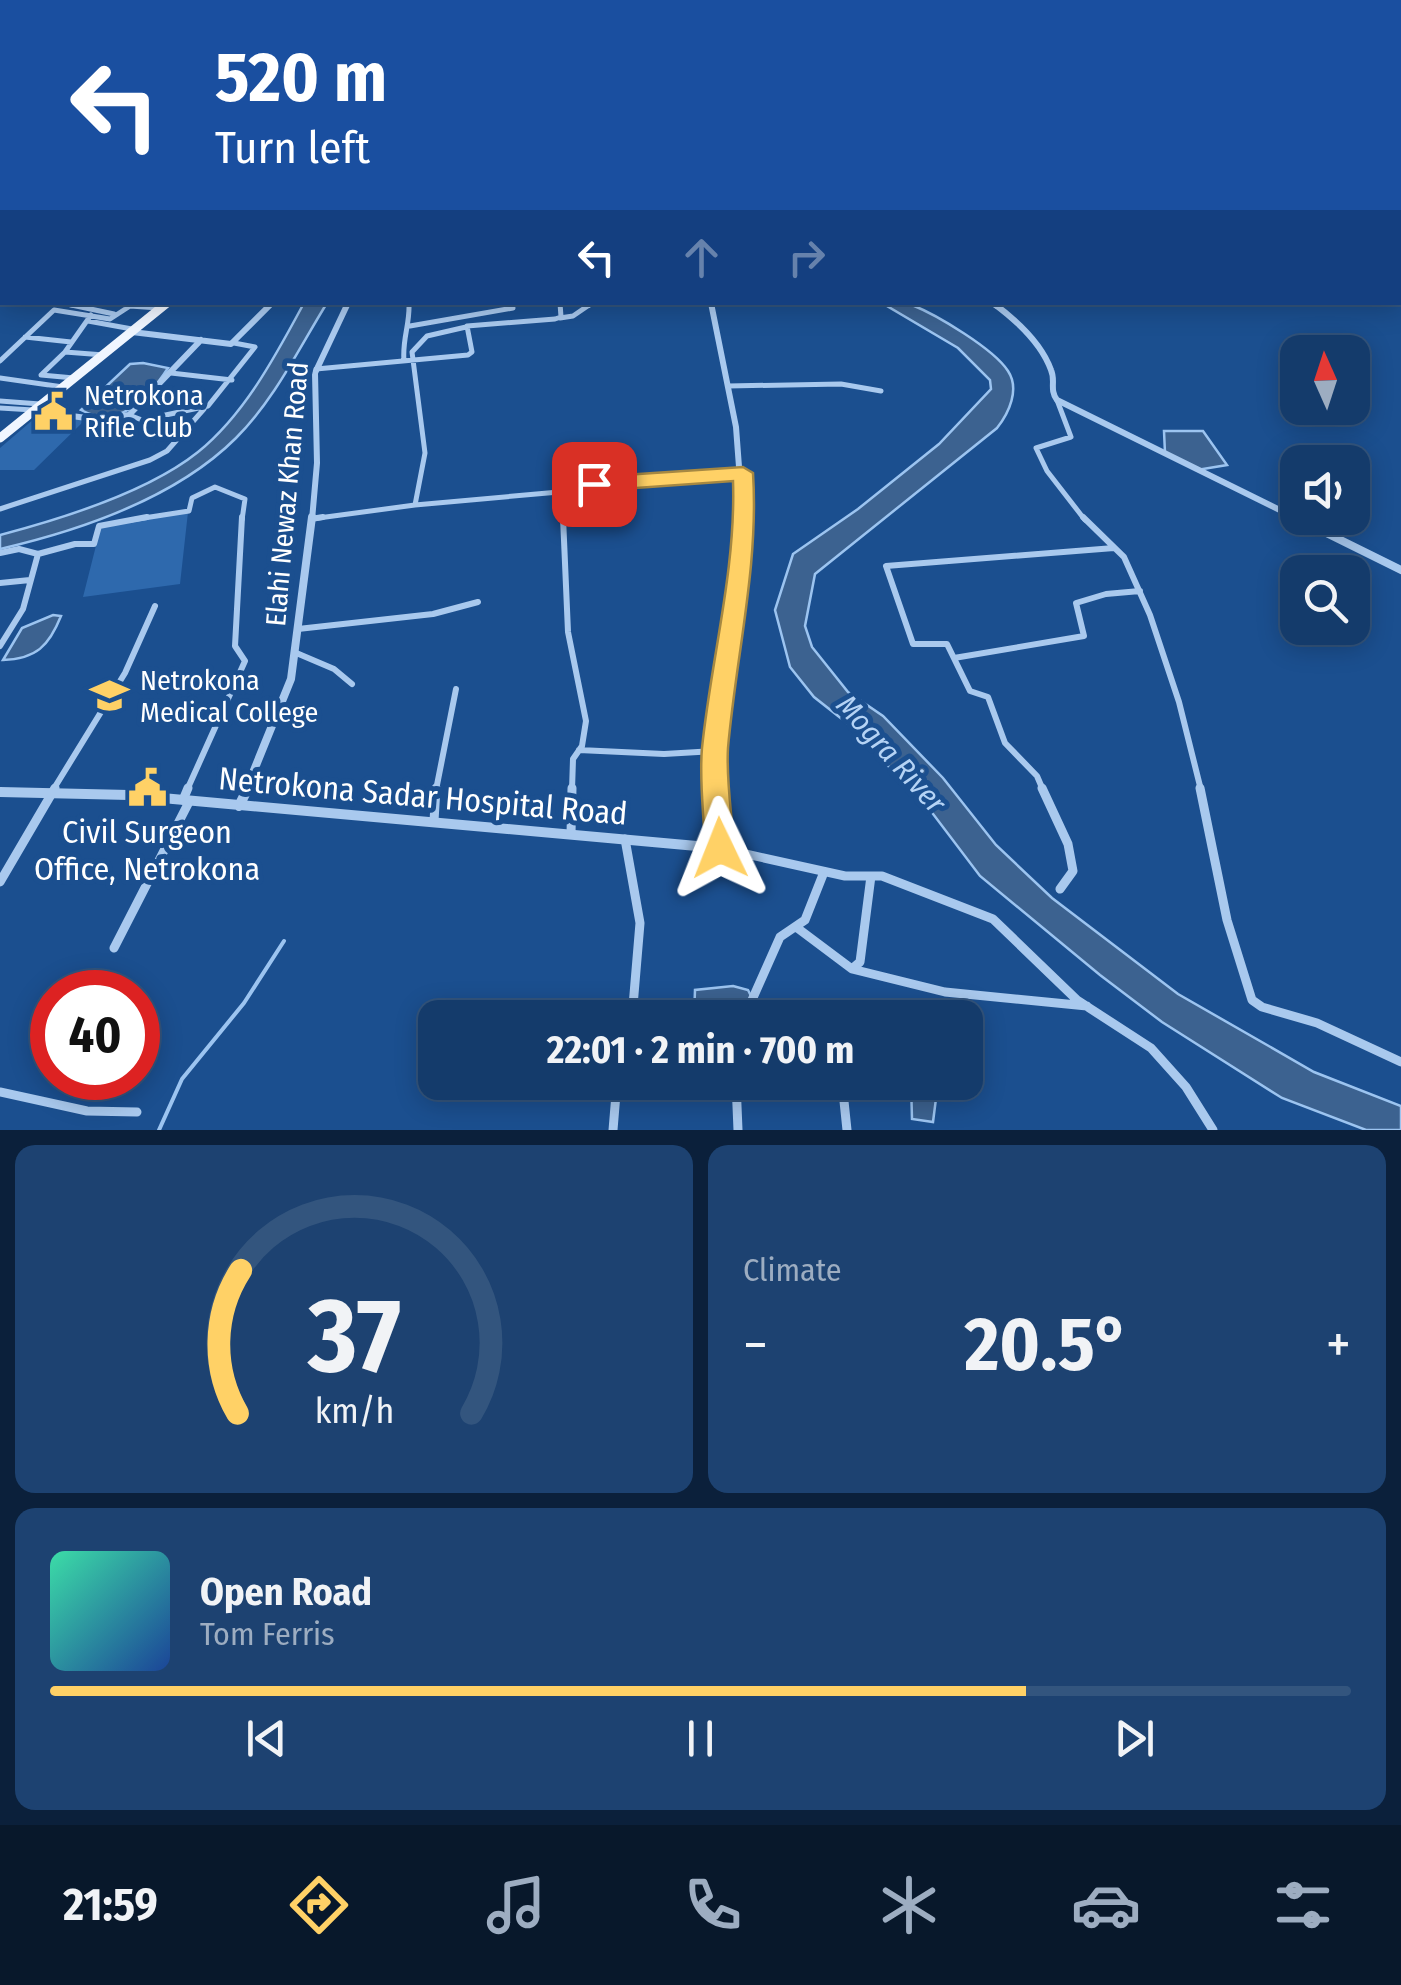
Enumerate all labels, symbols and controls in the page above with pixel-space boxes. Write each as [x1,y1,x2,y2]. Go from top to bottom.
text: 520 m [215,36,387,120]
icon: left [50,40,180,170]
text: Turn left [215,121,370,175]
icon: left [569,230,624,285]
icon: ahead [674,230,729,285]
icon: right [779,230,834,285]
north arrow [1280,335,1370,425]
map controls [1280,335,1370,645]
street label: Elahi Newaz Khan Road [259,360,315,628]
place label: Netrokona Rifle Club [84,379,204,444]
public building icon: Netrokona Rifle Club [33,390,75,432]
pin [552,442,637,527]
button: sound [1280,445,1370,535]
icon: arrive [567,457,622,512]
button: search [1280,555,1370,645]
place label: Netrokona Medical College [140,664,318,729]
school or university icon: Netrokona Medical College [89,675,131,717]
water label: Mogra River [829,688,954,822]
street label: Netrokona Sadar Hospital Road [217,759,629,833]
public building icon: Civil Surgeon Office, Netrokona [126,766,168,808]
position arrow [668,796,772,900]
place label: Civil Surgeon Office, Netrokona [34,813,260,888]
speed limit sign: 40 [30,970,160,1100]
text: 22:01 · 2 min · 700 m [547,1027,854,1073]
text: Climate [743,1251,842,1289]
text: 37 [307,1274,400,1399]
text: 20.5° [965,1300,1129,1390]
text: − [743,1312,768,1378]
text: + [1326,1312,1351,1378]
text: km/h [314,1390,394,1432]
text: Open Road [200,1569,372,1615]
text: Tom Ferris [200,1615,335,1653]
icon: previous [239,1711,294,1766]
icon: pause [673,1711,728,1766]
icon: next [1107,1711,1162,1766]
icon: directions [284,1870,354,1940]
icon: music [481,1870,551,1940]
icon: phone [678,1870,748,1940]
icon: climate [874,1870,944,1940]
icon: car [1071,1870,1141,1940]
icon: filters [1268,1870,1338,1940]
text: 21:59 [63,1878,158,1932]

